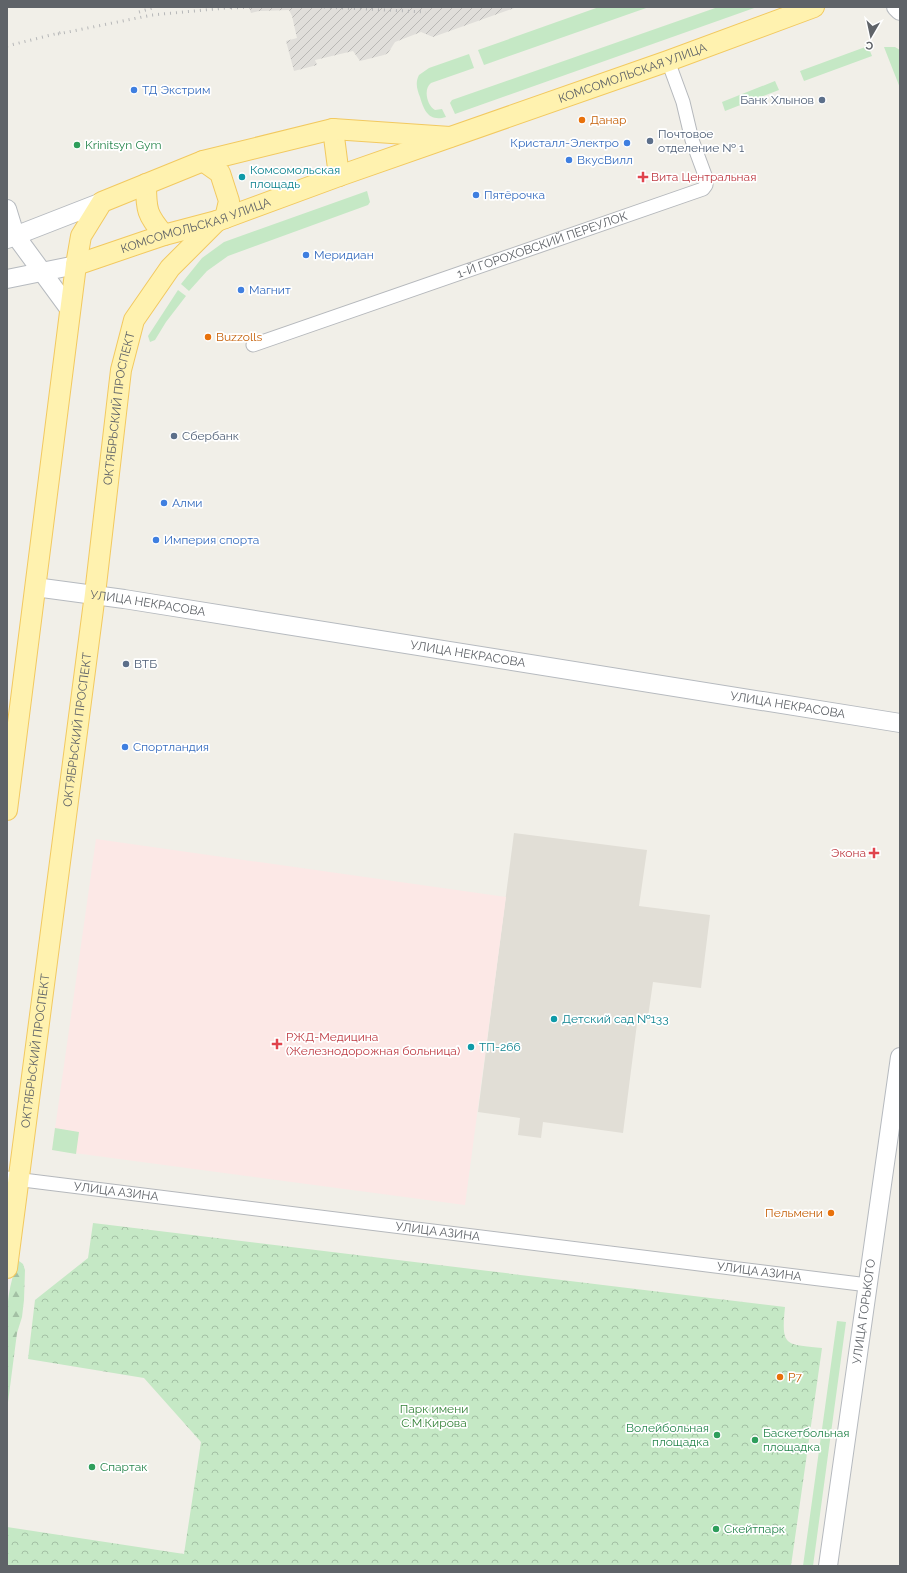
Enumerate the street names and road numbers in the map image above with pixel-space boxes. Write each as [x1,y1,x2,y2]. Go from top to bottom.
street label: КОМСОМОЛЬСКАЯ УЛИЦА [557,40,709,106]
street label: КОМСОМОЛЬСКАЯ УЛИЦА [119,195,272,256]
street label: 1-Й ГОРОХОВСКИЙ ПЕРЕУЛОК [455,209,629,281]
street label: ОКТЯБРЬСКИЙ ПРОСПЕКТ [101,329,138,486]
street label: УЛИЦА НЕКРАСОВА [89,588,206,619]
street label: УЛИЦА НЕКРАСОВА [409,638,526,670]
street label: ОКТЯБРЬСКИЙ ПРОСПЕКТ [60,651,94,808]
street label: УЛИЦА НЕКРАСОВА [729,689,846,721]
street label: ОКТЯБРЬСКИЙ ПРОСПЕКТ [18,972,52,1129]
street label: УЛИЦА АЗИНА [73,1179,159,1204]
street label: УЛИЦА АЗИНА [395,1219,481,1244]
street label: УЛИЦА ГОРЬКОГО [850,1258,878,1365]
street label: УЛИЦА АЗИНА [716,1259,802,1284]

